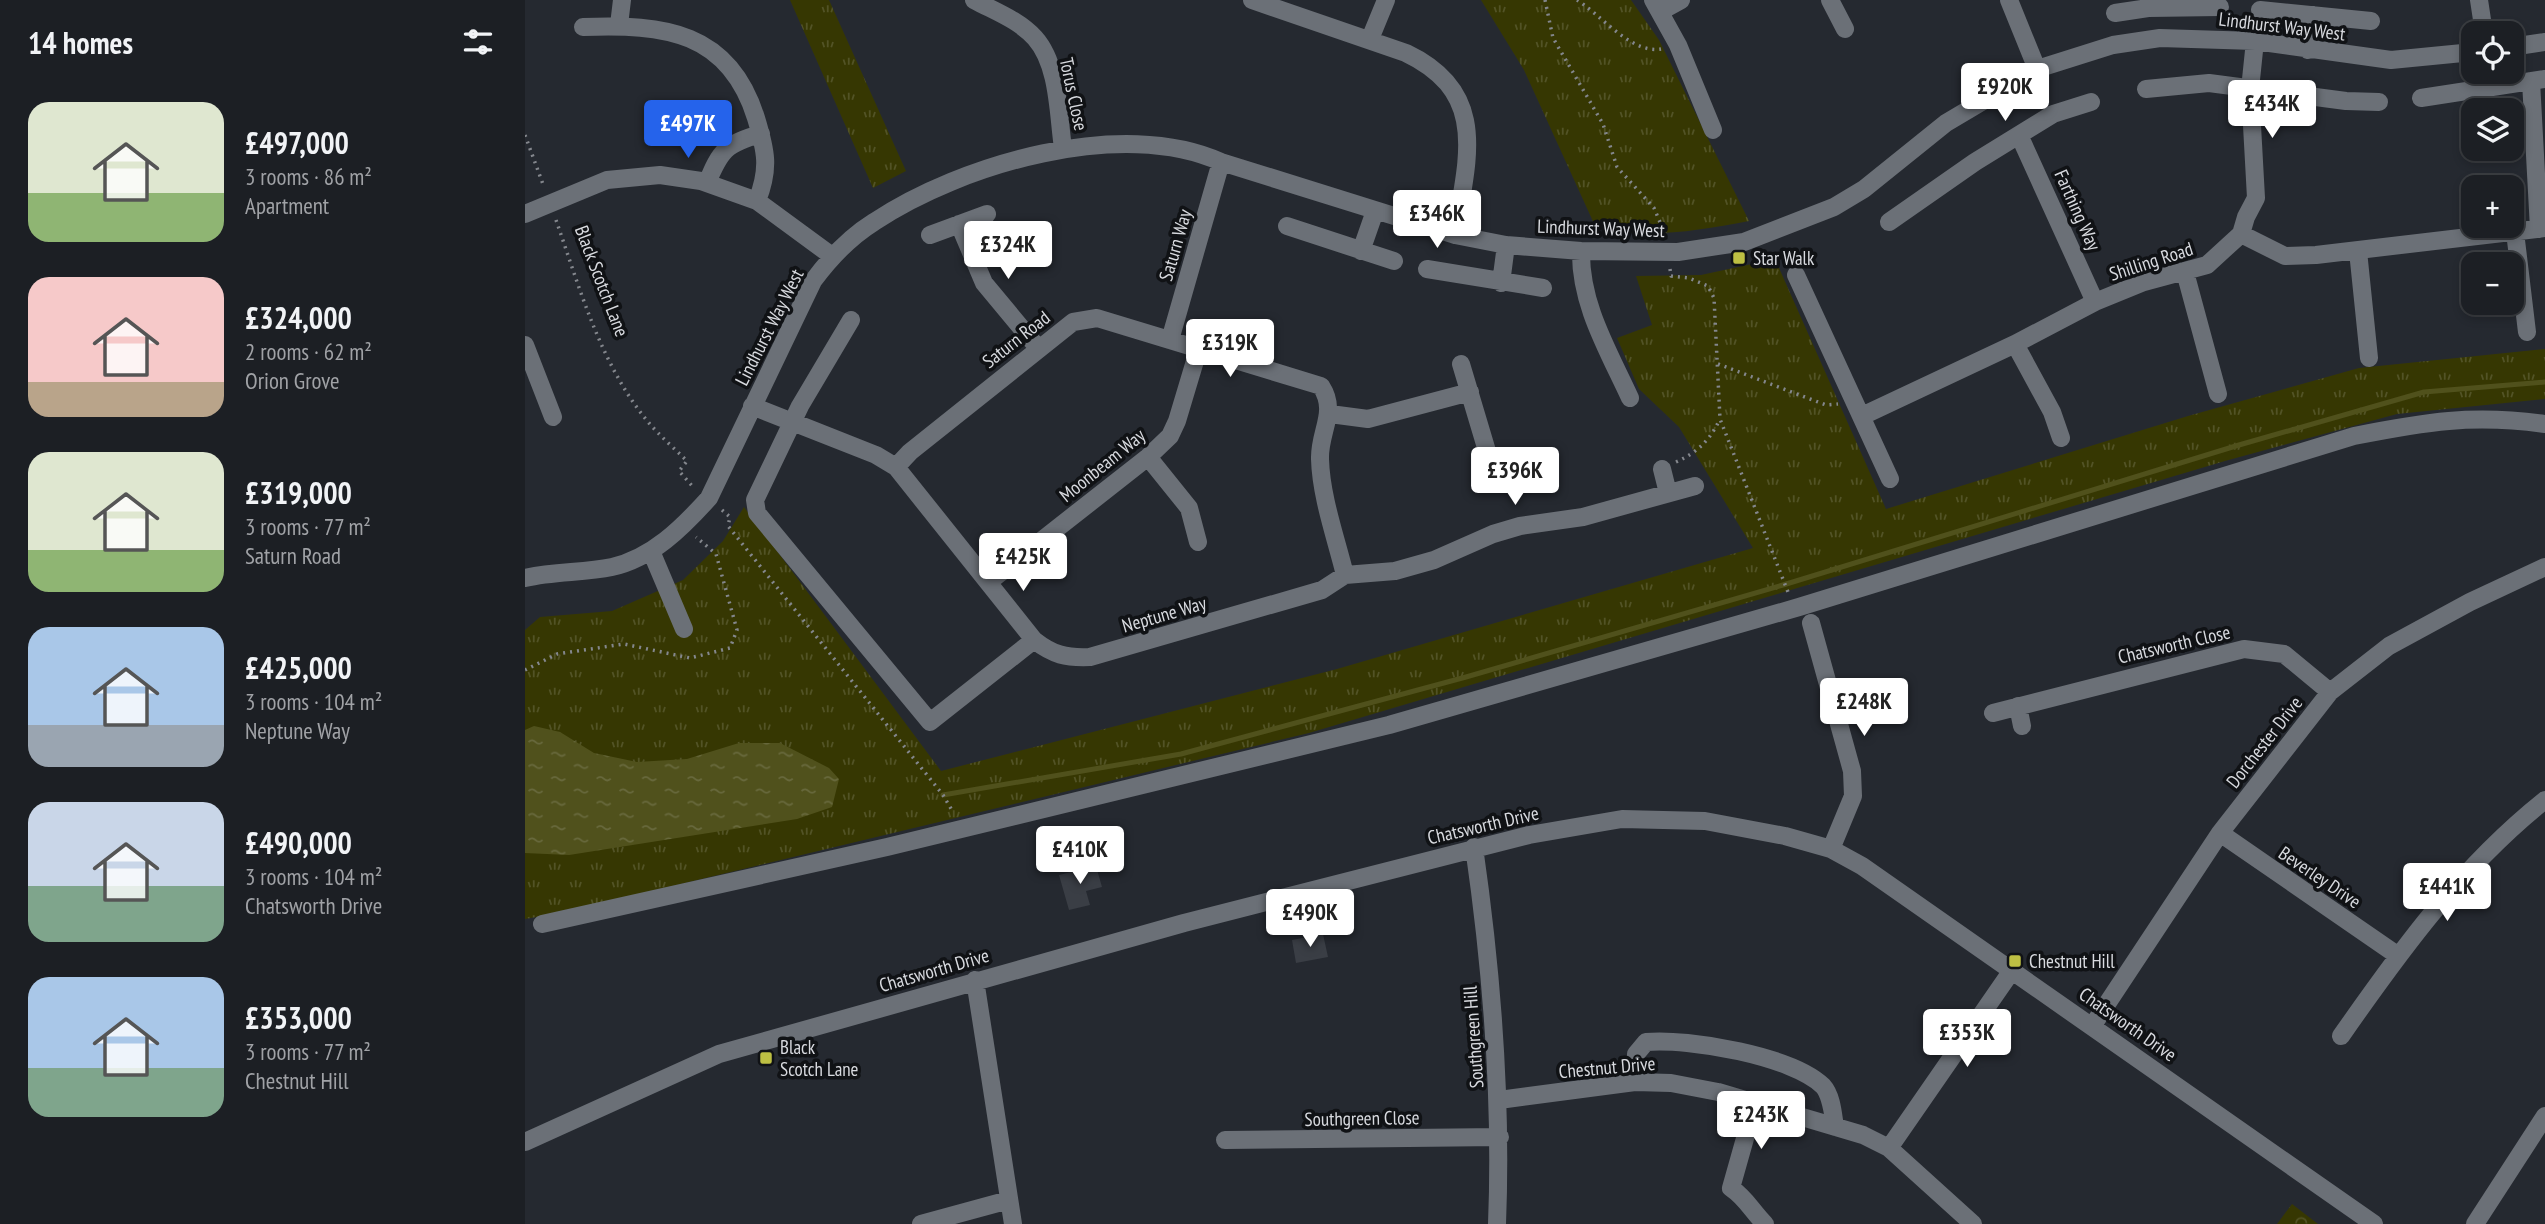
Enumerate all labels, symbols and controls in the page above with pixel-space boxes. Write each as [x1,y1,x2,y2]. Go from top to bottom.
street label: Lindhurst Way West [2217,6,2347,46]
map controls [2461,21,2524,315]
button: locate [2461,21,2524,84]
text: 14 homes [28,23,133,62]
icon: filters [459,23,497,61]
street label: Torus Close [1055,55,1093,133]
pin: £920K [1956,64,2054,123]
text: £920K [1977,71,2033,100]
pin: £434K [2223,80,2321,140]
text: £434K [2244,88,2300,117]
button: layers [2461,98,2524,161]
pin: £497K [639,100,737,160]
text: £497K [660,108,716,137]
text: £497,000 [245,123,349,162]
icon: home [84,130,168,214]
text: 3 rooms · 86 m² [245,162,372,191]
street label: Farthing Way [2050,166,2107,255]
button: + [2461,175,2524,238]
pin: £346K [1388,190,1486,250]
text: Apartment [245,191,329,220]
text: £346K [1409,198,1465,227]
street label: Saturn Way [1153,206,1197,284]
street label: Lindhurst Way West [1537,214,1666,242]
street label: Black Scotch Lane [570,222,634,340]
pin: £324K [959,222,1057,281]
text: £324K [980,229,1036,258]
street label: Shilling Road [2106,236,2196,286]
place label: Star Walk [1753,246,1815,270]
marker: Star Walk [1731,250,1747,266]
button: − [2461,252,2524,315]
street label: Lindhurst Way West [729,264,809,389]
text: £324,000 [245,298,352,337]
icon: home [84,305,168,389]
street label: Saturn Road [977,305,1055,373]
pin: £319K [1181,320,1279,379]
text: £319K [1202,327,1258,356]
text: 2 rooms · 62 m² [245,337,372,366]
text: Orion Grove [245,366,340,395]
street label: Moonbeam Way [1054,423,1150,507]
pin: £396K [1466,448,1564,507]
text: £396K [1487,455,1543,484]
text: £319,000 [245,473,352,512]
icon: home [84,480,168,564]
text: 3 rooms · 77 m² [245,512,371,541]
pin: £425K [974,534,1072,593]
text: Saturn Road [245,541,341,570]
text: £425K [995,541,1051,570]
street label: Neptune Way [1119,590,1210,637]
street label: Chatsworth Close [2116,619,2233,669]
text: £425,000 [245,648,352,687]
icon: home [84,655,168,739]
pin: £248K [1815,678,1913,738]
text: £248K [1836,686,1892,715]
text: 3 rooms · 104 m² [245,687,382,716]
street label: Dorchester Drive [2221,691,2307,793]
text: Neptune Way [245,716,350,745]
street label: Chatsworth Drive [1425,801,1541,849]
text: £490,000 [245,823,352,862]
pin: £410K [1031,826,1129,886]
icon: home [84,830,168,914]
text: £410K [1052,834,1108,863]
street label: Beverley Drive [2274,841,2366,913]
text: 3 rooms · 104 m² [245,862,382,891]
pin: £441K [2398,864,2496,923]
text: £441K [2419,871,2475,900]
pin: £490K [1261,890,1359,949]
text: Chatsworth Drive [245,891,382,920]
text: £490K [1282,897,1338,926]
street label: Chatsworth Drive [876,943,992,997]
place label: Chestnut Hill [2029,949,2115,973]
marker: Chestnut Hill [2007,953,2023,969]
street label: Chatsworth Drive [2075,982,2181,1066]
street label: Southgreen Hill [1457,984,1489,1089]
text: £353,000 [245,998,352,1037]
icon: home [84,1005,168,1089]
pin: £353K [1918,1010,2016,1069]
text: £353K [1939,1017,1995,1046]
place label: Black Scotch Lane [780,1035,859,1081]
text: 3 rooms · 77 m² [245,1037,371,1066]
marker: Black Scotch Lane [758,1050,774,1066]
street label: Chestnut Drive [1558,1051,1656,1083]
text: Chestnut Hill [245,1066,349,1095]
pin: £243K [1712,1092,1810,1151]
text: £243K [1733,1099,1789,1128]
street label: Southgreen Close [1304,1105,1420,1131]

